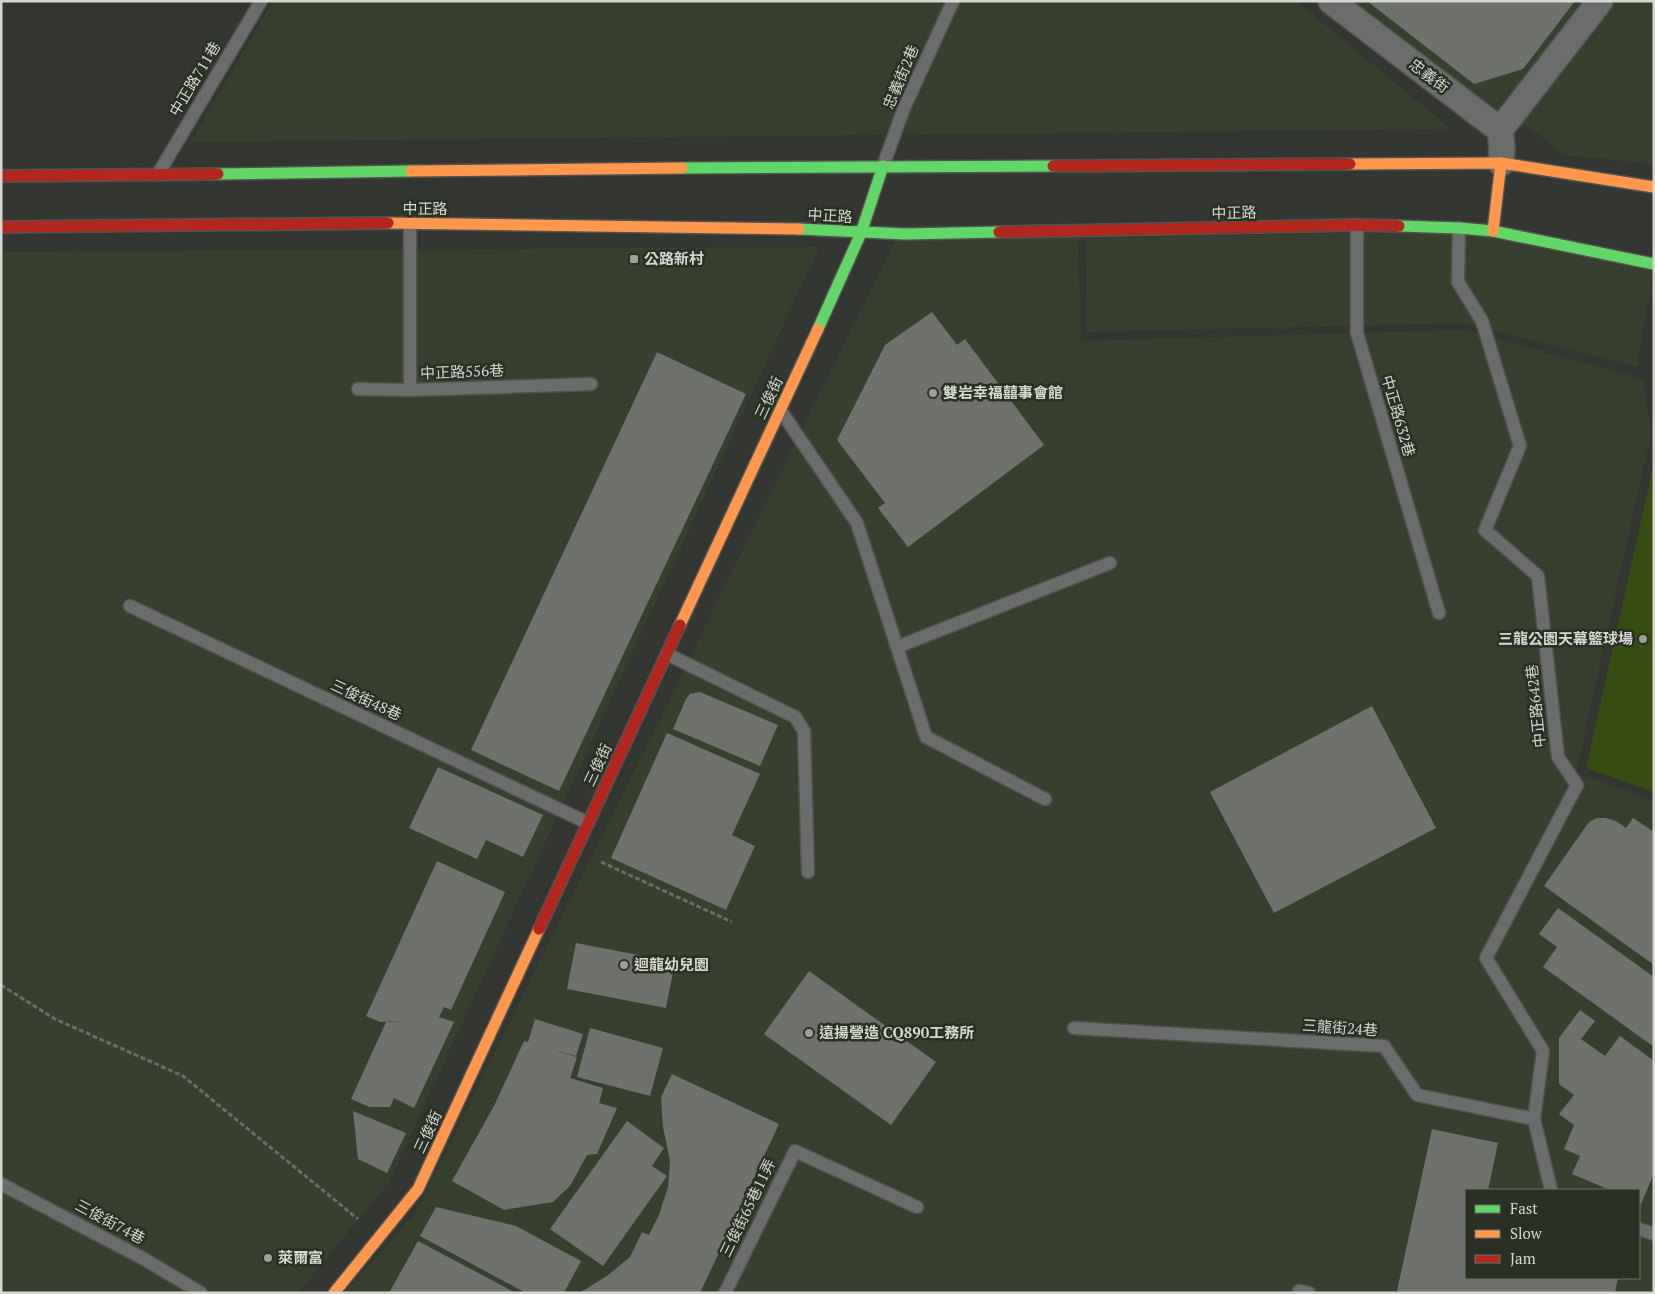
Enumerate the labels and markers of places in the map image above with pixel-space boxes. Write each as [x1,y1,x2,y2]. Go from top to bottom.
place label: 公路新村 [644,248,704,268]
marker: 公路新村 [628,253,640,265]
place label: 雙岩幸福囍事會館 [943,382,1063,402]
marker: 雙岩幸福囍事會館 [927,387,939,399]
place label: 三龍公園天幕籃球場 [1498,628,1633,648]
marker: 三龍公園天幕籃球場 [1637,633,1649,645]
place label: 迴龍幼兒園 [634,954,709,974]
marker: 迴龍幼兒園 [618,959,630,971]
place label: 遠揚營造 CQ890工務所 [819,1022,974,1042]
marker: 遠揚營造 CQ890工務所 [803,1027,815,1039]
place label: 萊爾富 [278,1247,323,1267]
marker: 萊爾富 [262,1252,274,1264]

